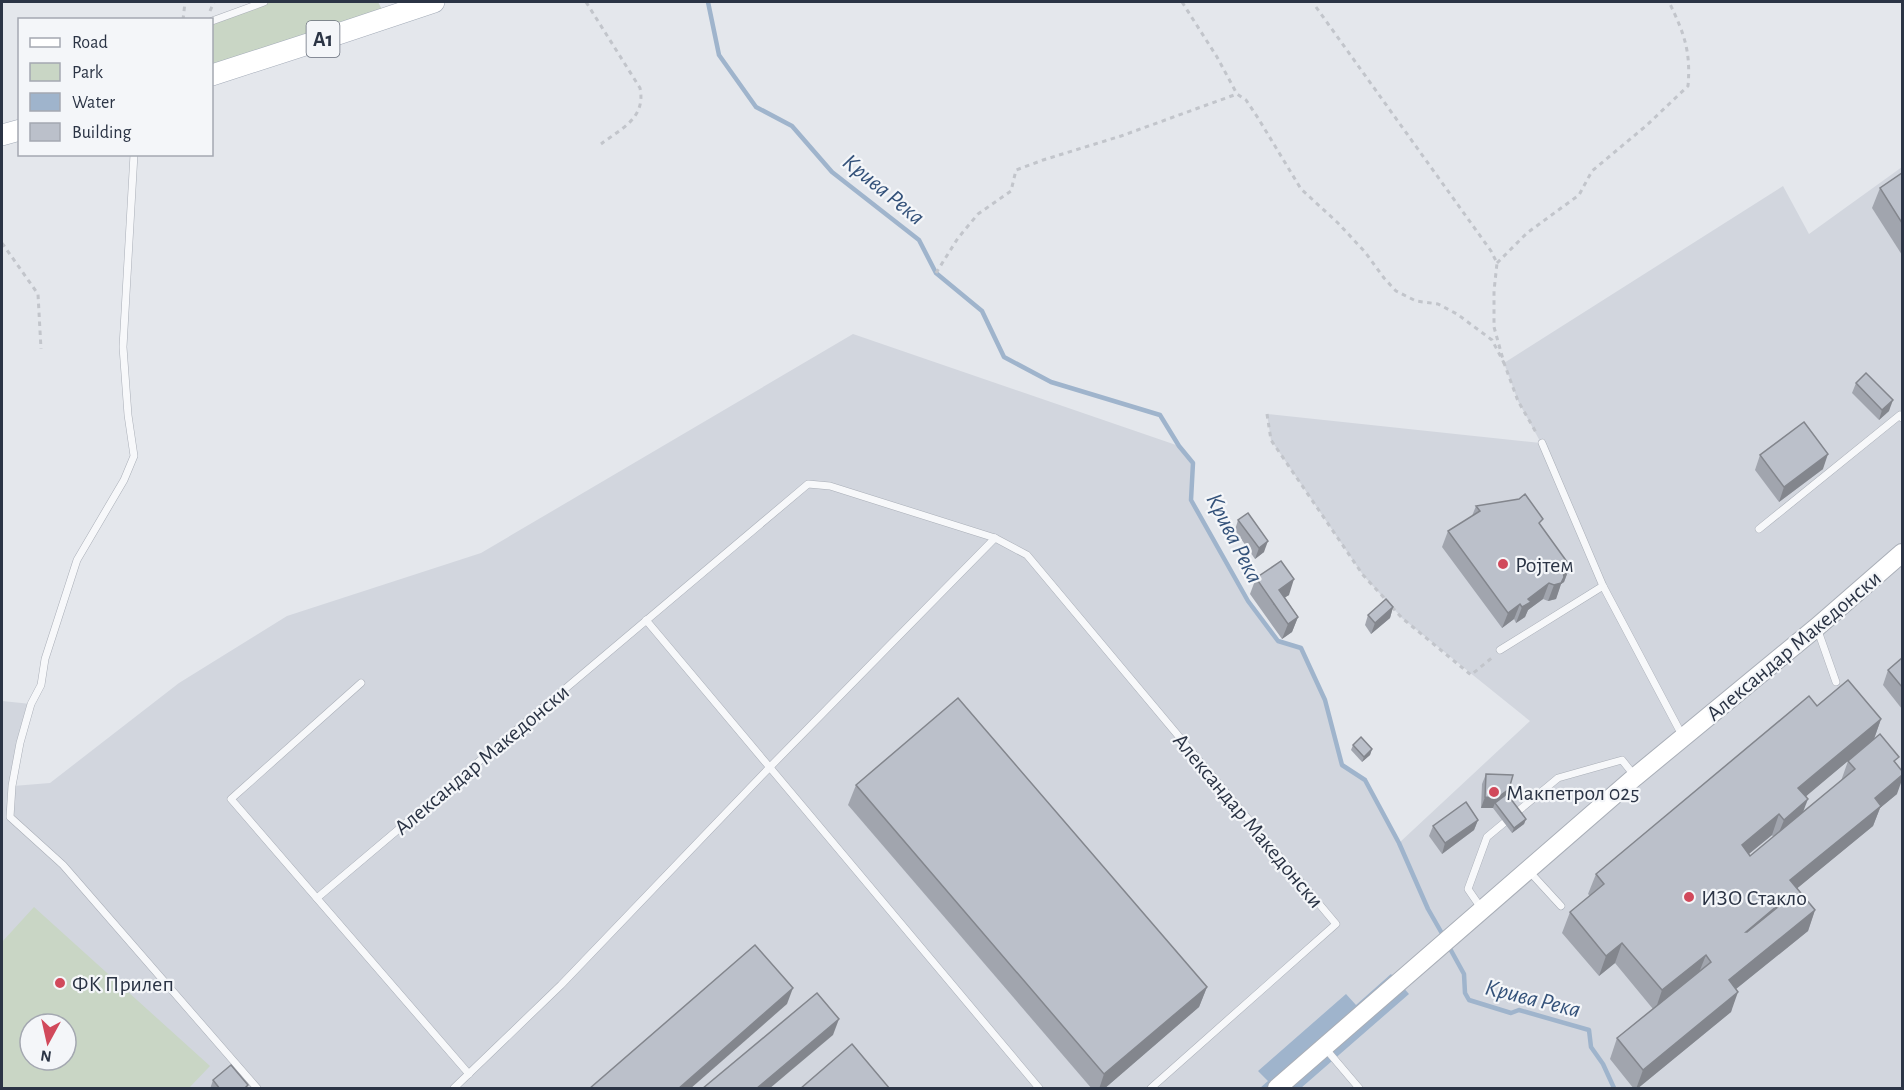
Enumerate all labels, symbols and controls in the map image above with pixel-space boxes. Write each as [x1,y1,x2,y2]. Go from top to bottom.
legend [18,18,213,156]
road number: A1 [306,21,340,57]
text: Road [72,34,108,52]
text: Park [72,64,104,82]
text: Water [72,94,115,112]
text: Building [72,124,132,142]
water label: Крива Река [838,150,929,230]
water label: Крива Река [1201,490,1267,587]
place label: Ројтем [1515,554,1574,576]
marker: Ројтем [1496,557,1510,571]
street label: Александар Македонски [1702,566,1885,725]
street label: Александар Македонски [390,680,573,839]
street label: Александар Македонски [1169,729,1328,912]
place label: Макпетрол 025 [1506,782,1640,804]
marker: Макпетрол 025 [1487,785,1501,799]
place label: ИЗО Стакло [1701,887,1807,909]
marker: ИЗО Стакло [1682,890,1696,904]
place label: ФК Прилеп [72,973,174,995]
marker: ФК Прилеп [53,976,67,990]
water label: Крива Река [1483,976,1583,1022]
north arrow [18,1012,78,1072]
text: N [39,1047,53,1065]

